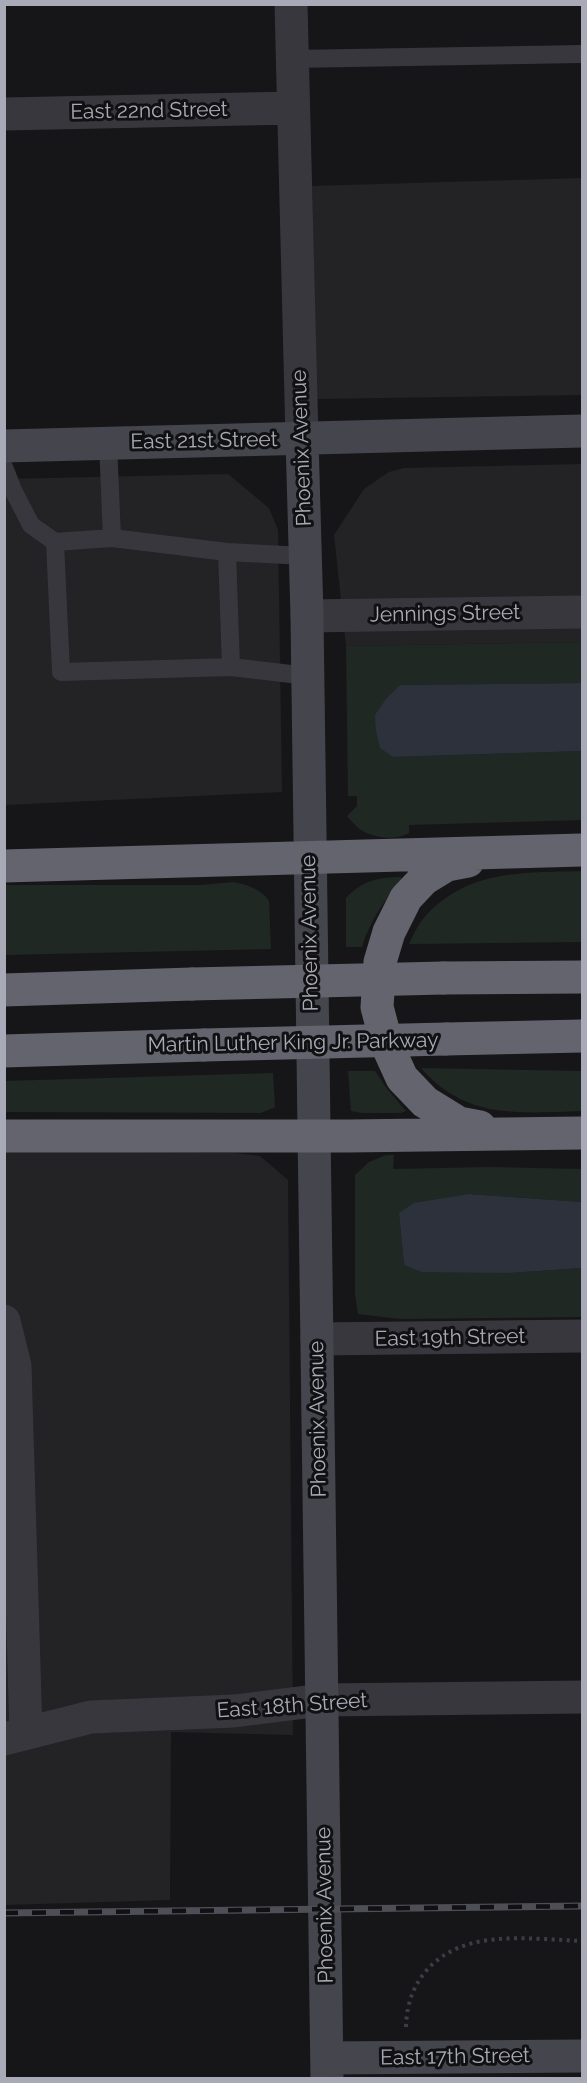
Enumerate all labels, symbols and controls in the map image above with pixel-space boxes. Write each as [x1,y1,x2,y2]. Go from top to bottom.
street label: East 22nd Street [70,97,228,125]
street label: Phoenix Avenue [287,369,317,527]
street label: East 21st Street [130,427,278,455]
street label: Jennings Street [370,600,520,628]
street label: Phoenix Avenue [296,855,324,1011]
street label: Martin Luther King Jr. Parkway [147,1028,439,1058]
street label: East 19th Street [374,1324,526,1352]
street label: Phoenix Avenue [304,1341,332,1497]
street label: East 18th Street [216,1688,368,1724]
street label: Phoenix Avenue [311,1827,339,1983]
street label: East 17th Street [380,2043,530,2071]

